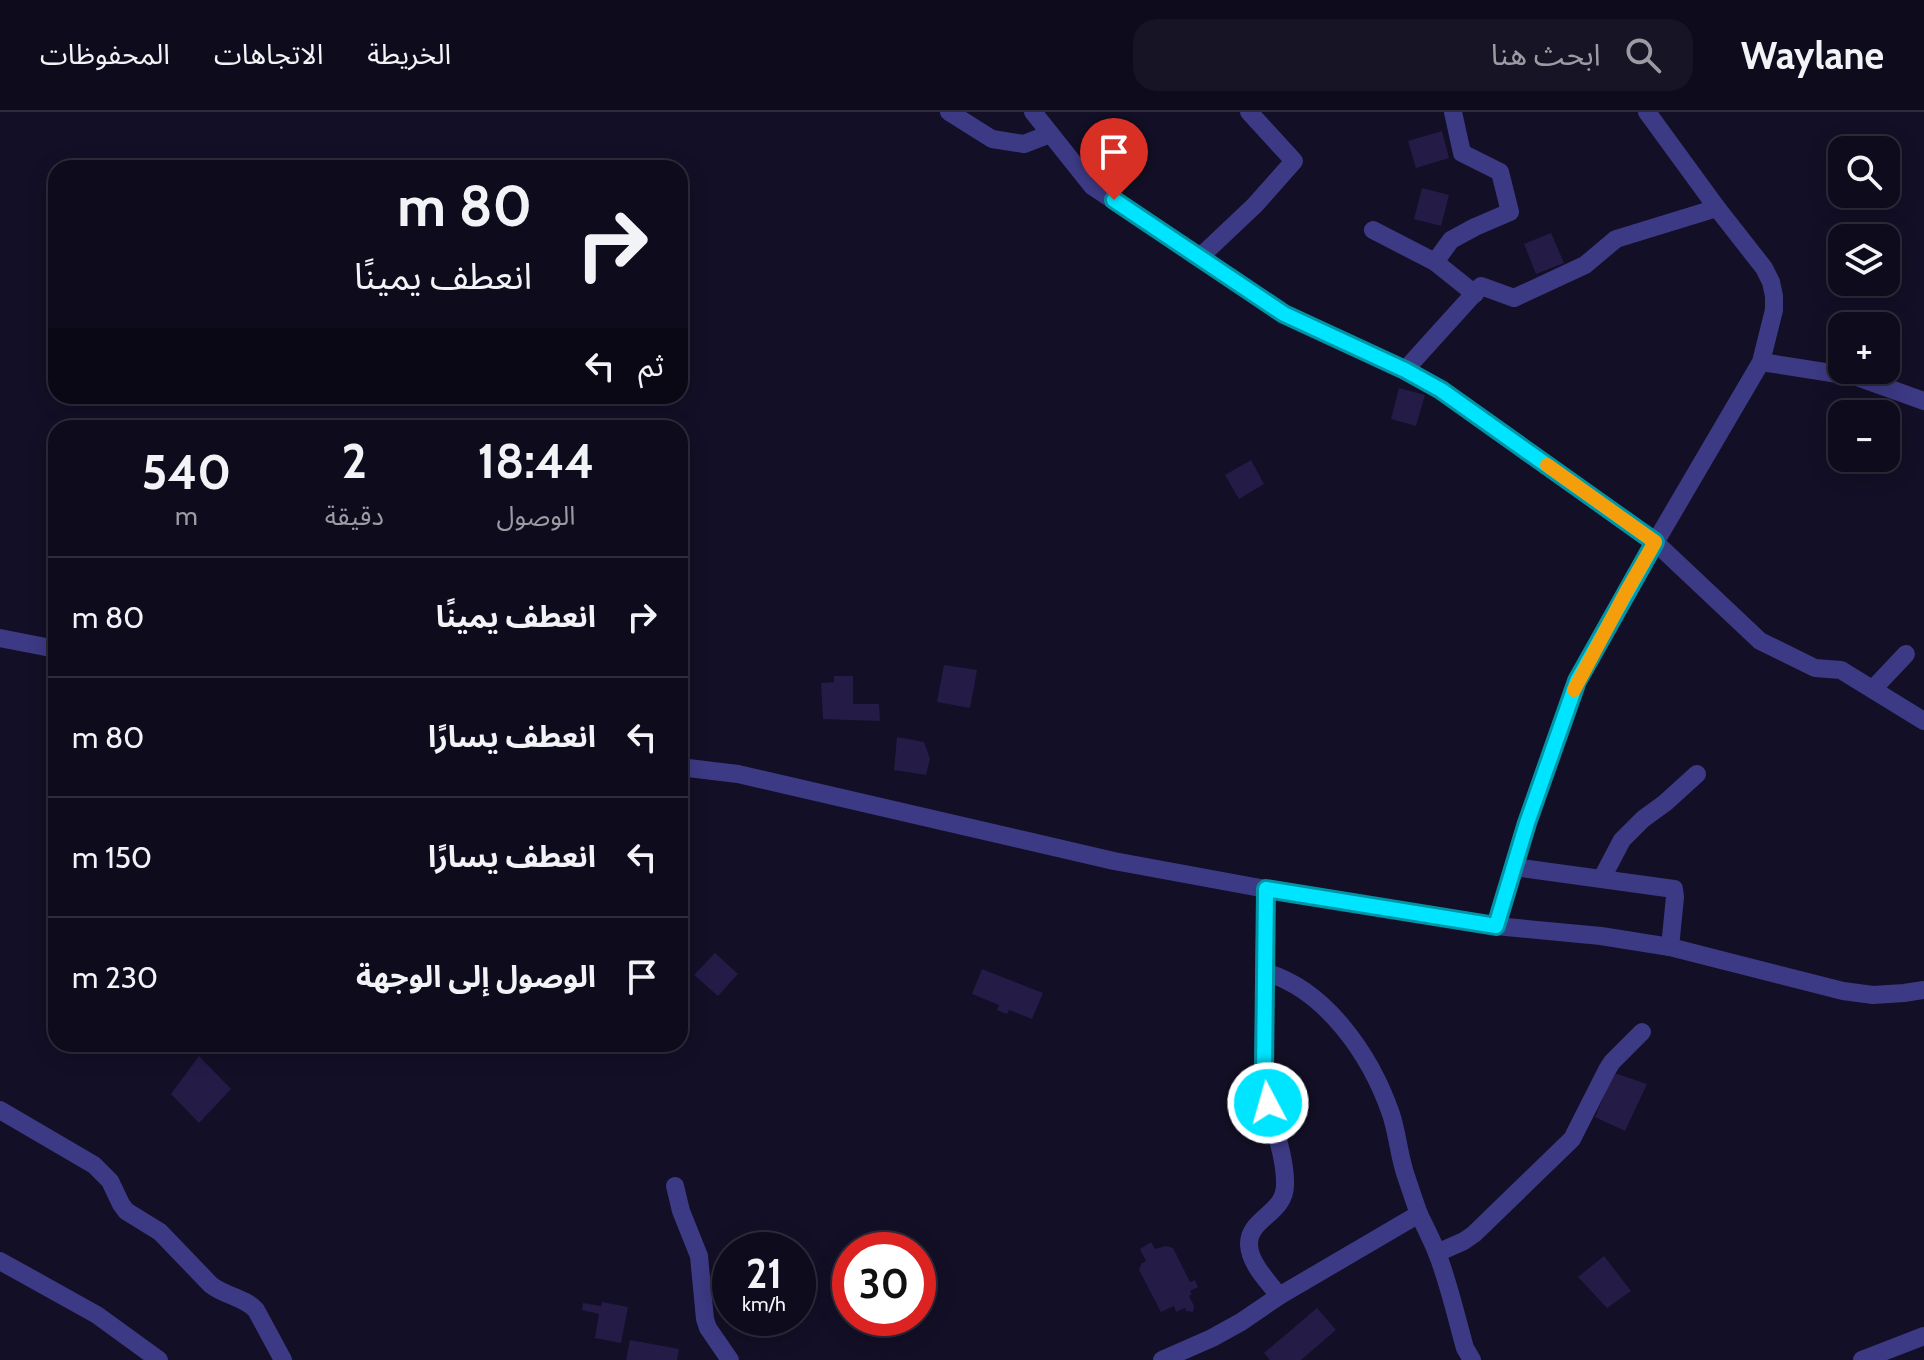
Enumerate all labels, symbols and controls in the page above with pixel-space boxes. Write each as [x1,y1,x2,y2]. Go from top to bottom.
search box [1133,19,1693,91]
text: Waylane [1741,32,1884,79]
icon: search [1621,33,1665,77]
text: ابحث هنا [1491,36,1601,73]
text: المحفوظات [40,37,170,71]
text: الاتجاهات [214,37,323,71]
text: الخريطة [367,37,451,71]
pin [1080,118,1148,200]
icon: arrive [1092,130,1136,174]
map controls [1828,136,1900,472]
button: search [1828,136,1900,208]
text: 80 m [397,172,532,240]
icon: right [560,192,664,296]
button: layers [1828,224,1900,296]
text: انعطف يمينًا [354,254,532,298]
button: + [1828,312,1900,384]
icon: left [578,344,622,388]
text: ثم [638,347,664,384]
button: − [1828,400,1900,472]
text: 2 [342,432,367,490]
text: 18:44 [477,432,594,490]
text: 540 [142,443,231,501]
text: m [175,500,198,532]
text: دقيقة [325,500,384,532]
text: الوصول [496,500,575,532]
icon: right [620,595,664,639]
text: انعطف يمينًا [436,598,596,635]
text: 80 m [72,599,144,636]
icon: left [620,715,664,759]
text: انعطف يسارًا [428,718,596,755]
text: 80 m [72,719,144,756]
icon: left [620,835,664,879]
text: انعطف يسارًا [428,838,596,875]
text: 150 m [72,839,152,876]
icon: arrive [620,955,664,999]
text: الوصول إلى الوجهة [356,958,596,995]
text: 230 m [72,959,158,996]
position arrow [1226,1061,1310,1145]
speed limit sign: 30 [832,1232,936,1336]
text: 21 [746,1249,782,1298]
text: km/h [742,1292,786,1316]

